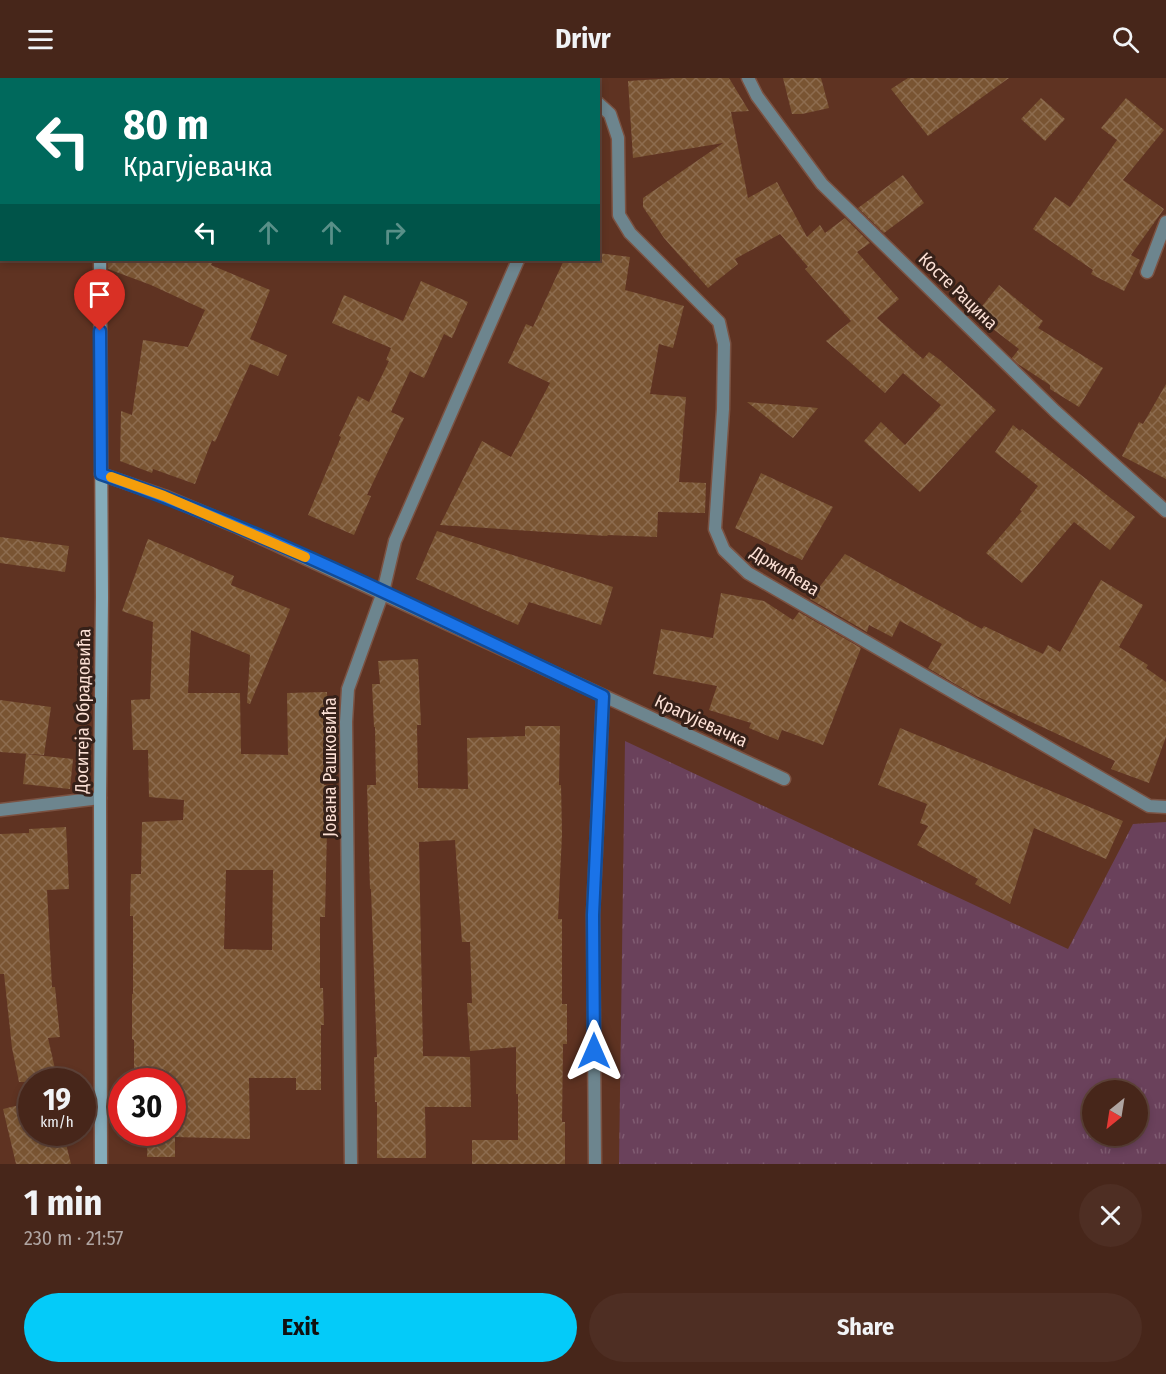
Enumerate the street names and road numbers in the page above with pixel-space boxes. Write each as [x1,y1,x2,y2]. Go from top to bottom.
street label: Косте Рацина [914,248,1002,334]
street label: Држићева [746,541,824,601]
street label: Доситеја Обрадовића [71,628,95,795]
street label: Крагујевачка [651,690,751,752]
street label: Јована Рашковића [319,697,341,837]

